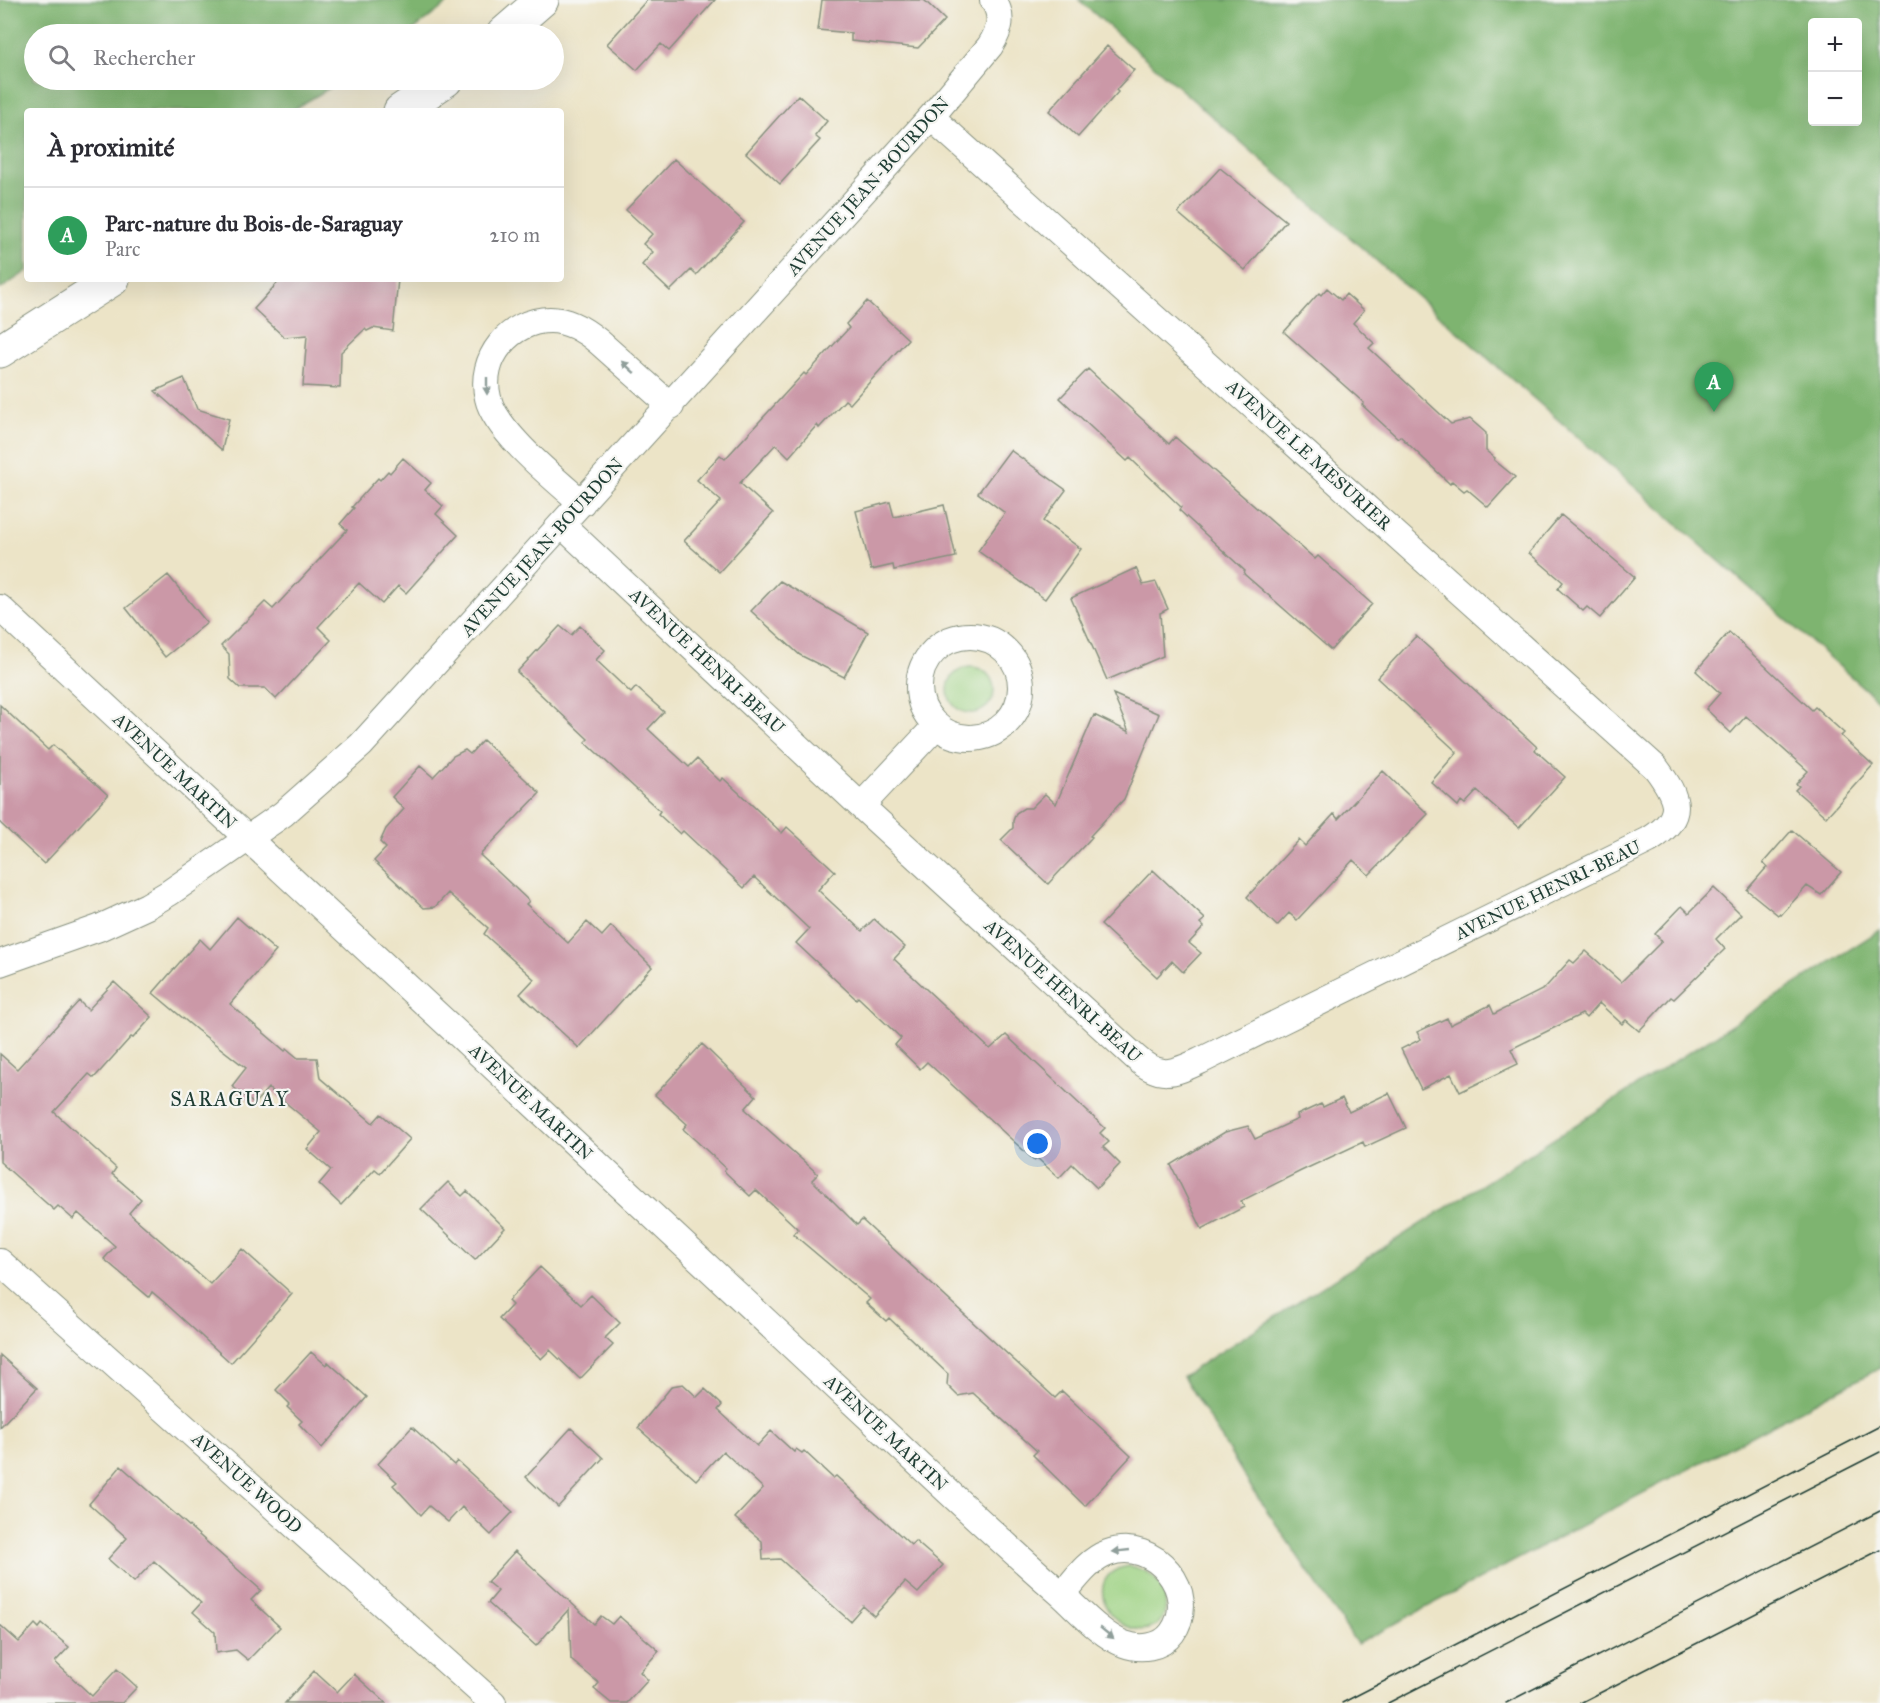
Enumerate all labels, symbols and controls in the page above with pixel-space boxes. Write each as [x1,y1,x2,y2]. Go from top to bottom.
map controls [1808,18,1862,126]
button: + [1808,18,1862,72]
search box [24,24,564,90]
icon: search [45,41,78,74]
text: Rechercher [93,44,195,71]
button: − [1808,72,1862,126]
street label: AVENUE JEAN-BOURDON [781,92,955,281]
text: À proximité [48,131,174,163]
text: Parc-nature du Bois-de-Saraguay [105,210,402,237]
text: A [61,223,74,247]
text: 210 m [490,223,540,247]
text: Parc [105,237,140,261]
one-way arrow [620,360,635,374]
pin: A [1694,362,1734,412]
street label: AVENUE LE MESURIER [1221,374,1397,536]
one-way arrow [482,377,492,396]
street label: AVENUE JEAN-BOURDON [455,453,629,642]
street label: AVENUE HENRI-BEAU [624,583,790,739]
street label: AVENUE MARTIN [108,707,241,834]
street label: AVENUE HENRI-BEAU [1451,835,1645,945]
street label: AVENUE HENRI-BEAU [979,914,1147,1068]
street label: AVENUE MARTIN [464,1038,597,1165]
district label: SARAGUAY [170,1087,290,1111]
your location [1023,1129,1052,1158]
street label: AVENUE MARTIN [819,1369,952,1496]
street label: AVENUE WOOD [187,1427,307,1538]
one-way arrow [1111,1546,1130,1556]
one-way arrow [1099,1627,1114,1639]

